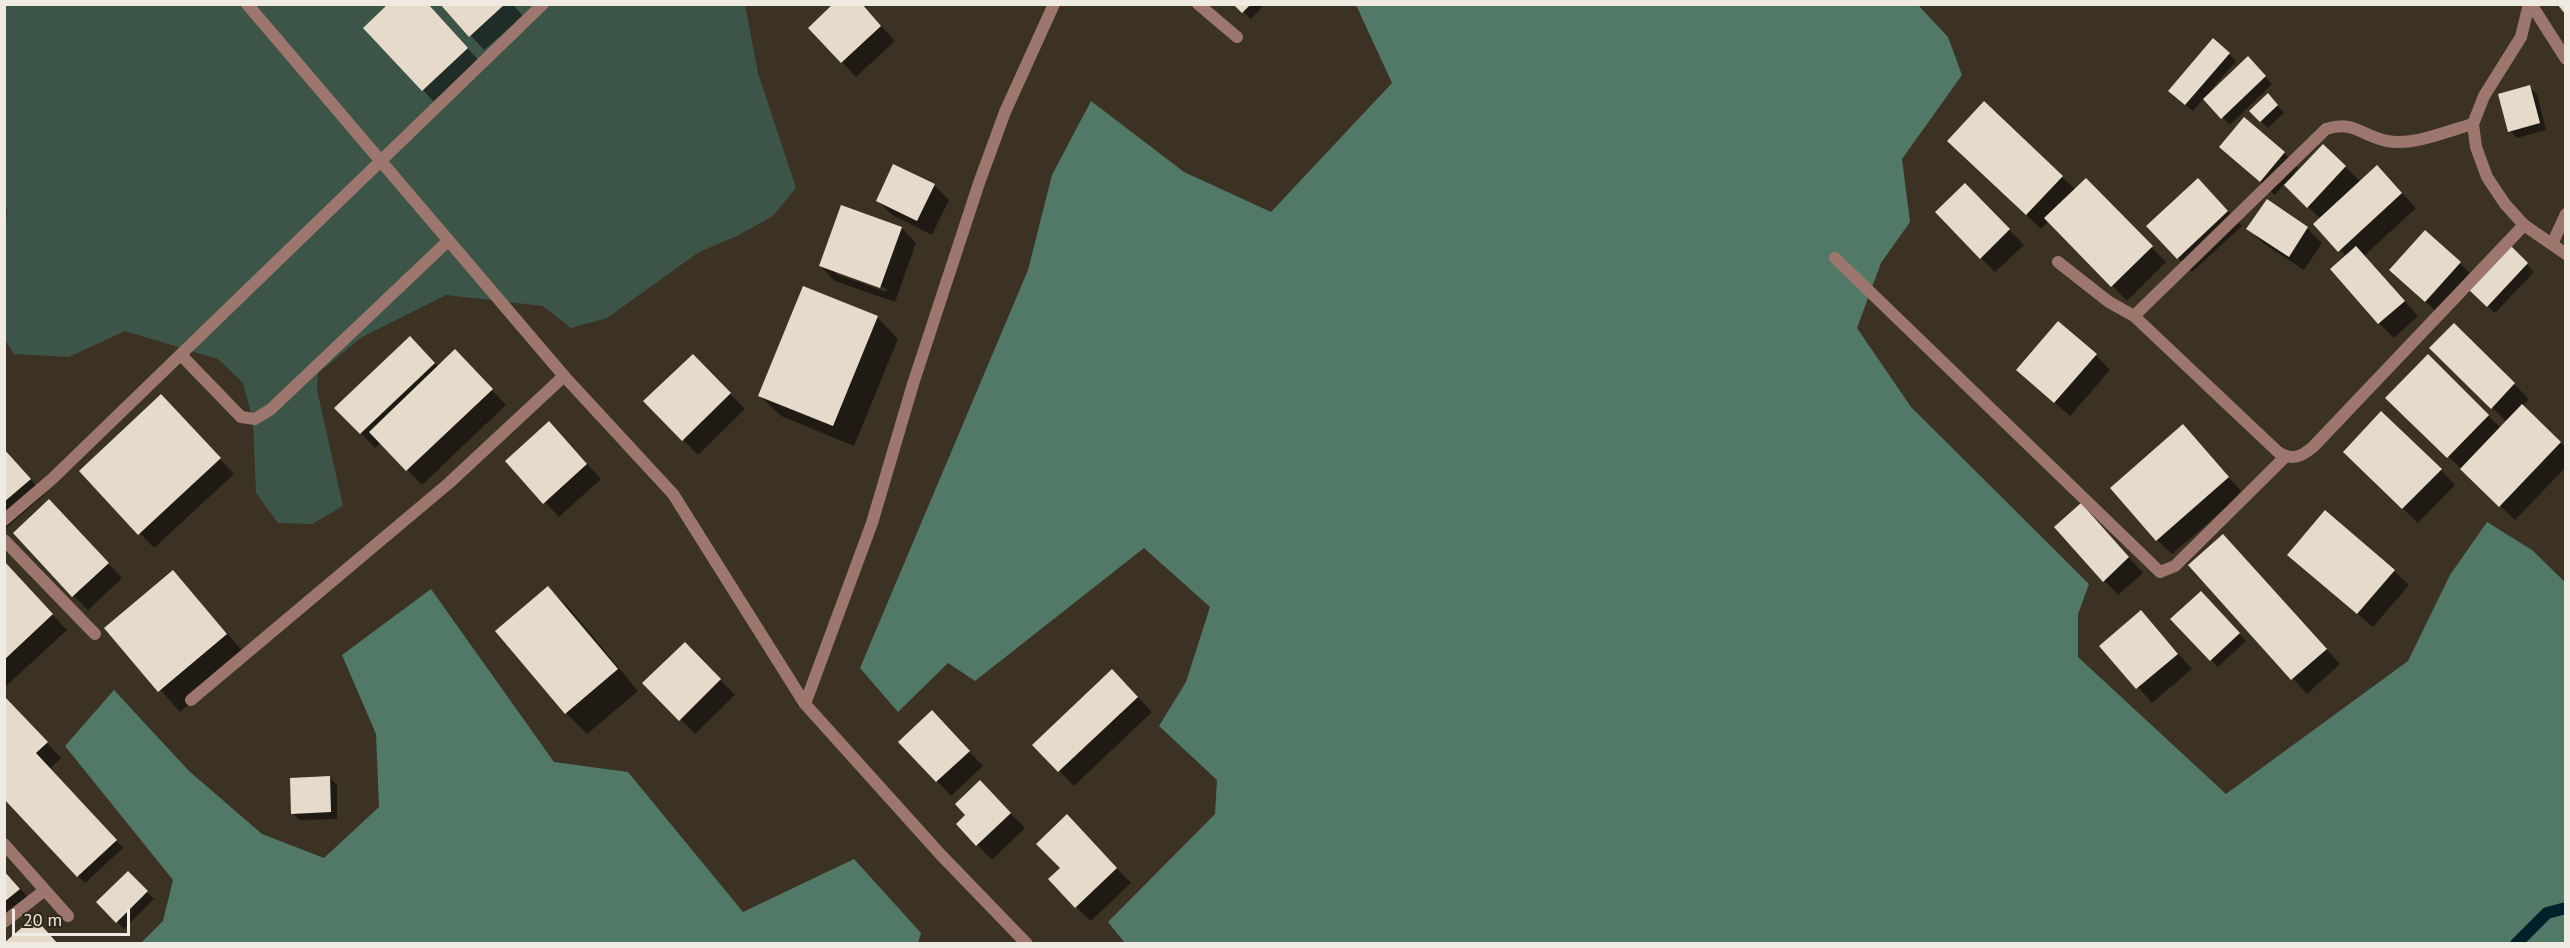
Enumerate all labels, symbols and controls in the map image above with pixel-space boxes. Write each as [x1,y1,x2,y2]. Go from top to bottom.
scale bar [15,897,134,935]
text: 20 m [23,908,62,931]

